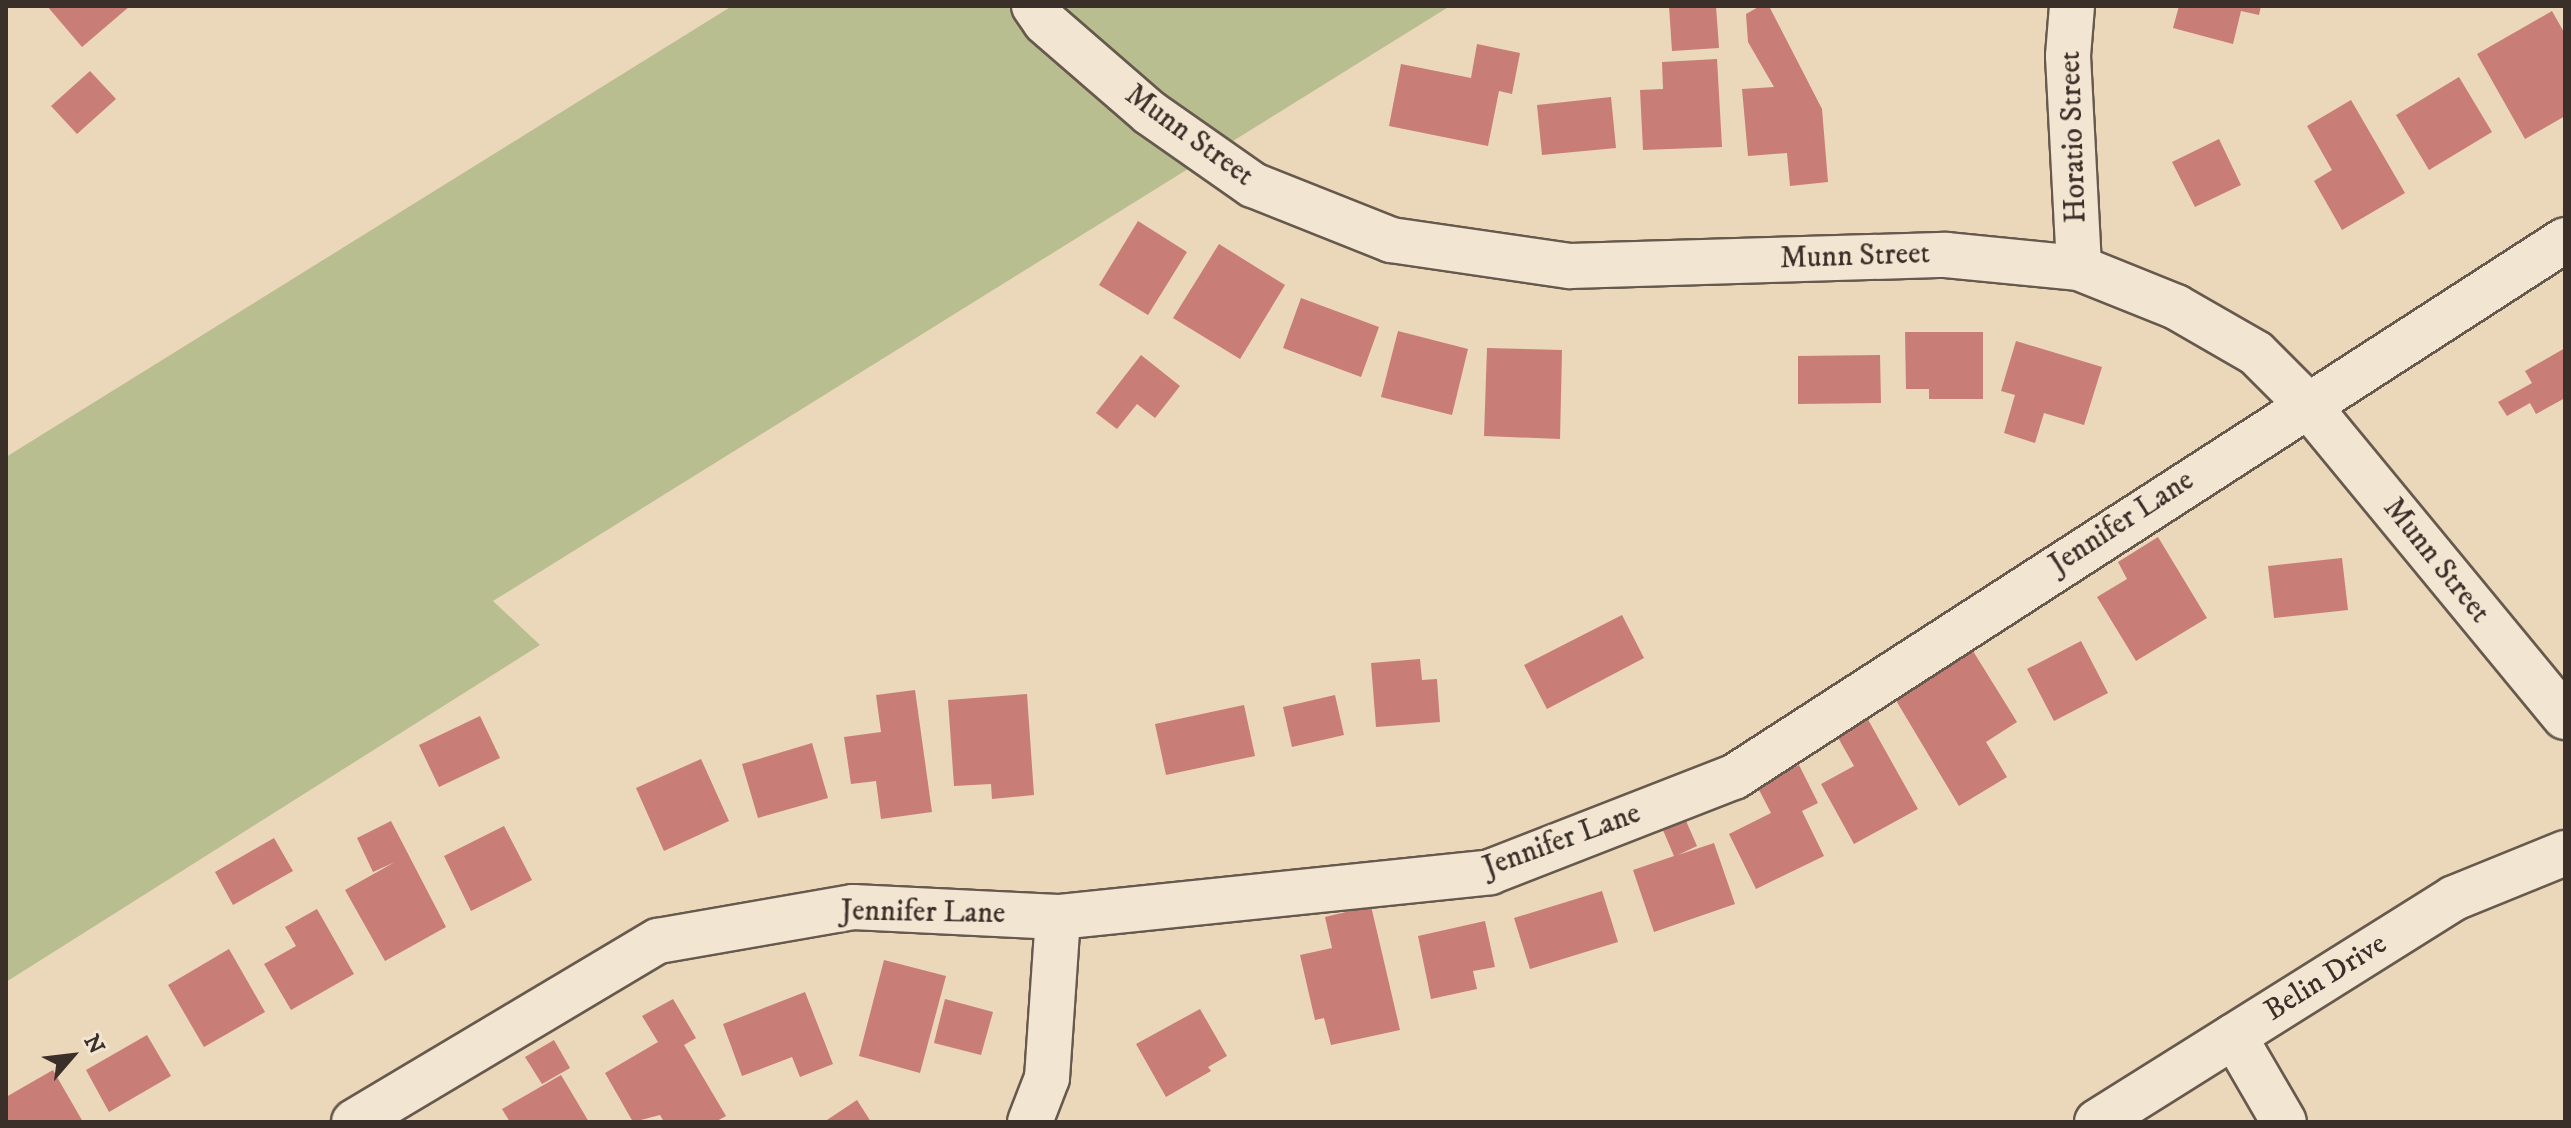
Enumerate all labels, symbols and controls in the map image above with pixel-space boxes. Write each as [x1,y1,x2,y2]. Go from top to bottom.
street label: Horatio Street [2053,50,2095,224]
street label: Munn Street [1118,77,1260,195]
street label: Munn Street [1779,236,1931,278]
street label: Jennifer Lane [2043,463,2201,583]
street label: Munn Street [2375,491,2497,631]
street label: Jennifer Lane [1478,796,1646,886]
street label: Jennifer Lane [840,894,1006,932]
street label: Belin Drive [2258,926,2394,1030]
north arrow [32,1016,112,1096]
text: N [77,1030,110,1059]

